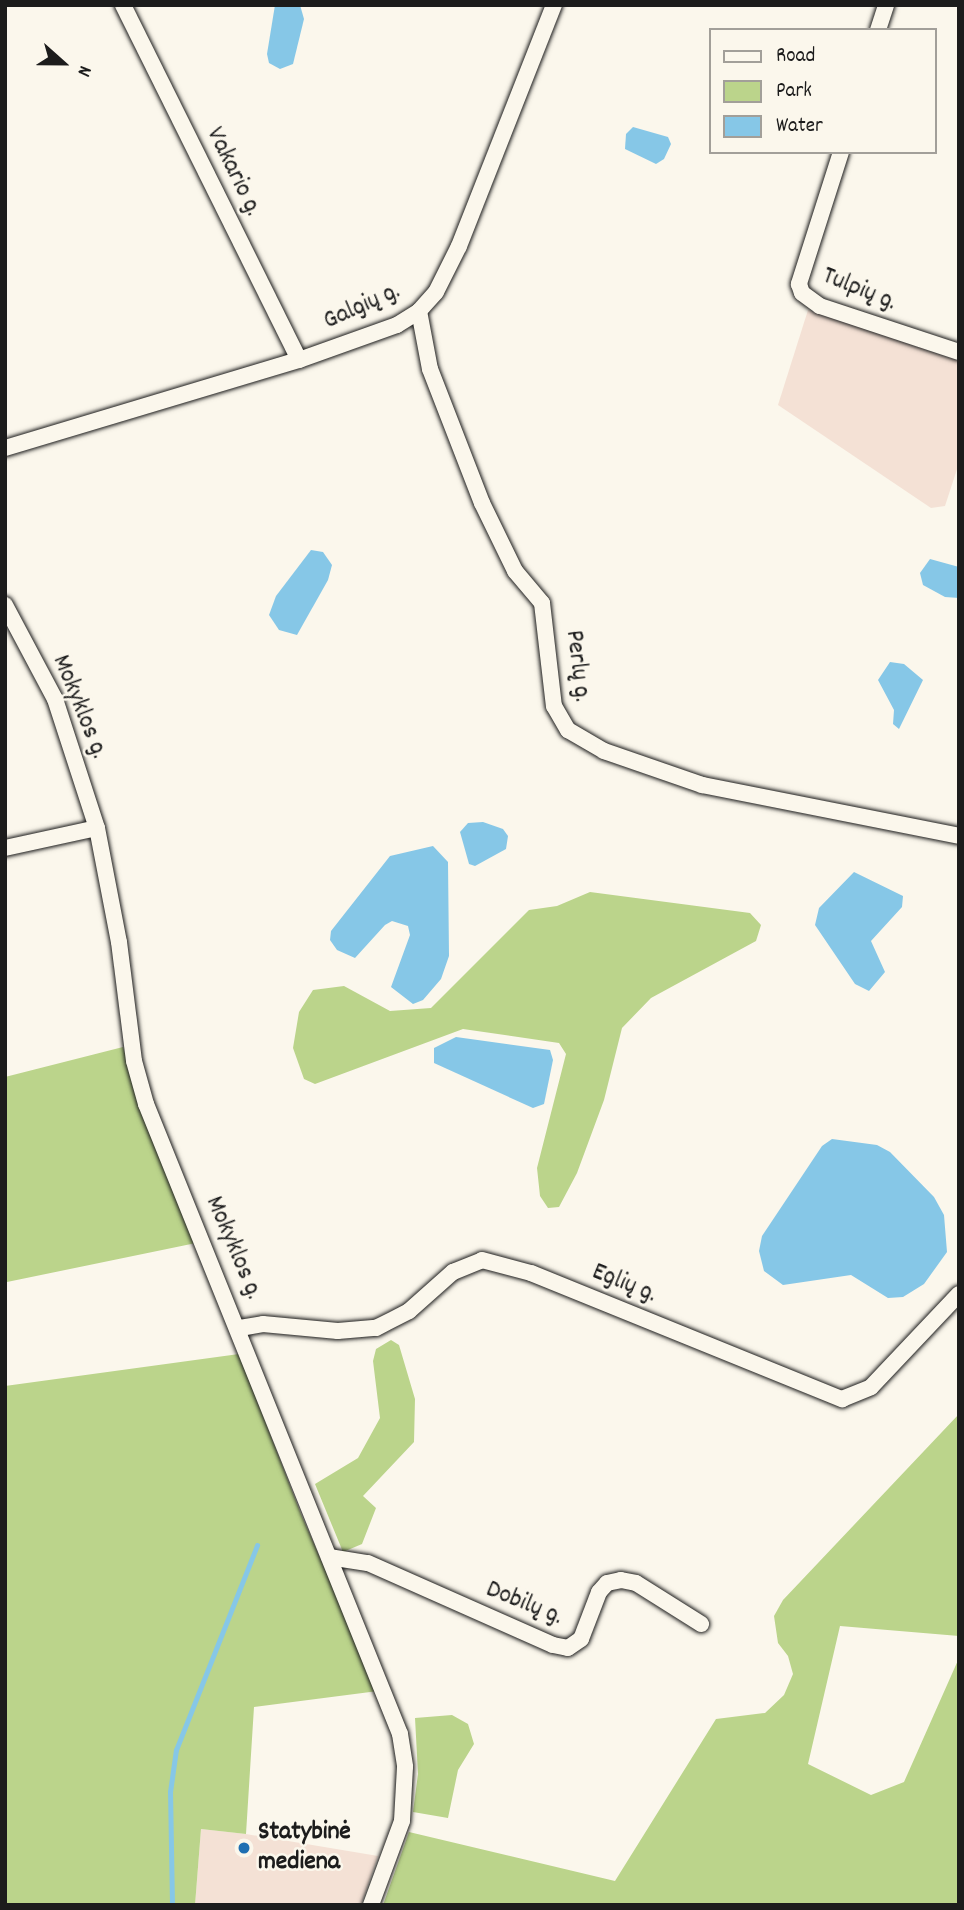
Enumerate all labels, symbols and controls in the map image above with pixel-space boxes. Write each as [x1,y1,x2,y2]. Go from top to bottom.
north arrow [28,28,98,98]
legend [708,28,936,154]
text: Road [776,42,815,72]
text: N [69,61,97,80]
text: Park [776,77,812,107]
text: Water [776,112,823,142]
street label: Vakario g. [198,122,268,222]
street label: Tulpių g. [817,261,901,319]
street label: Galgių g. [319,276,405,338]
street label: Perlų g. [557,628,597,704]
street label: Mokyklos g. [44,651,114,763]
street label: Mokyklos g. [197,1192,269,1304]
street label: Eglių g. [587,1257,661,1311]
street label: Dobilų g. [481,1575,567,1633]
place label: Statybinė mediena [258,1817,351,1878]
marker: Statybinė mediena [236,1840,252,1856]

